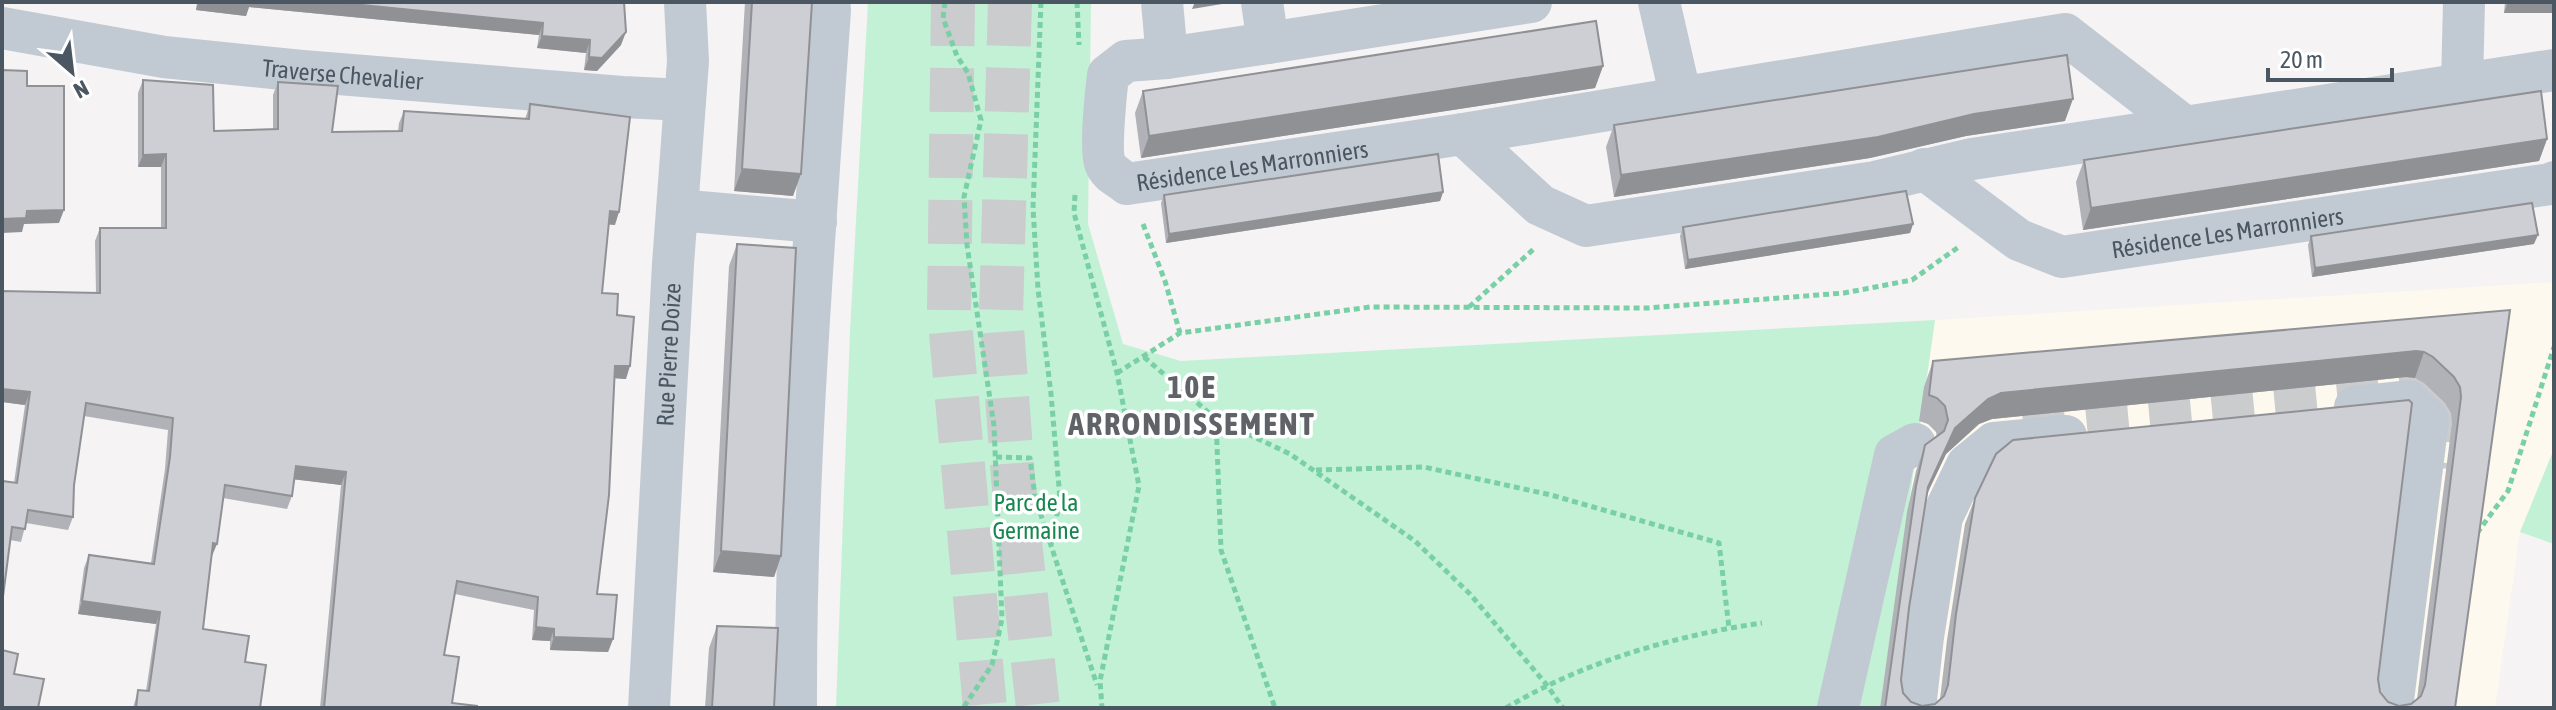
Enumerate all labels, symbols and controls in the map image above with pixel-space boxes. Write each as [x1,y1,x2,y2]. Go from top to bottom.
north arrow [32,32,112,112]
scale bar [2268,32,2392,82]
text: 20 m [2280,46,2323,73]
street label: Traverse Chevalier [261,54,425,94]
text: N [70,75,93,104]
street label: Résidence Les Marronniers [1134,135,1370,196]
street label: Résidence Les Marronniers [2110,202,2345,263]
street label: Rue Pierre Doize [651,282,685,427]
district label: 10E ARRONDISSEMENT [1067,368,1316,442]
park label: Parc de la Germaine [992,489,1080,544]

